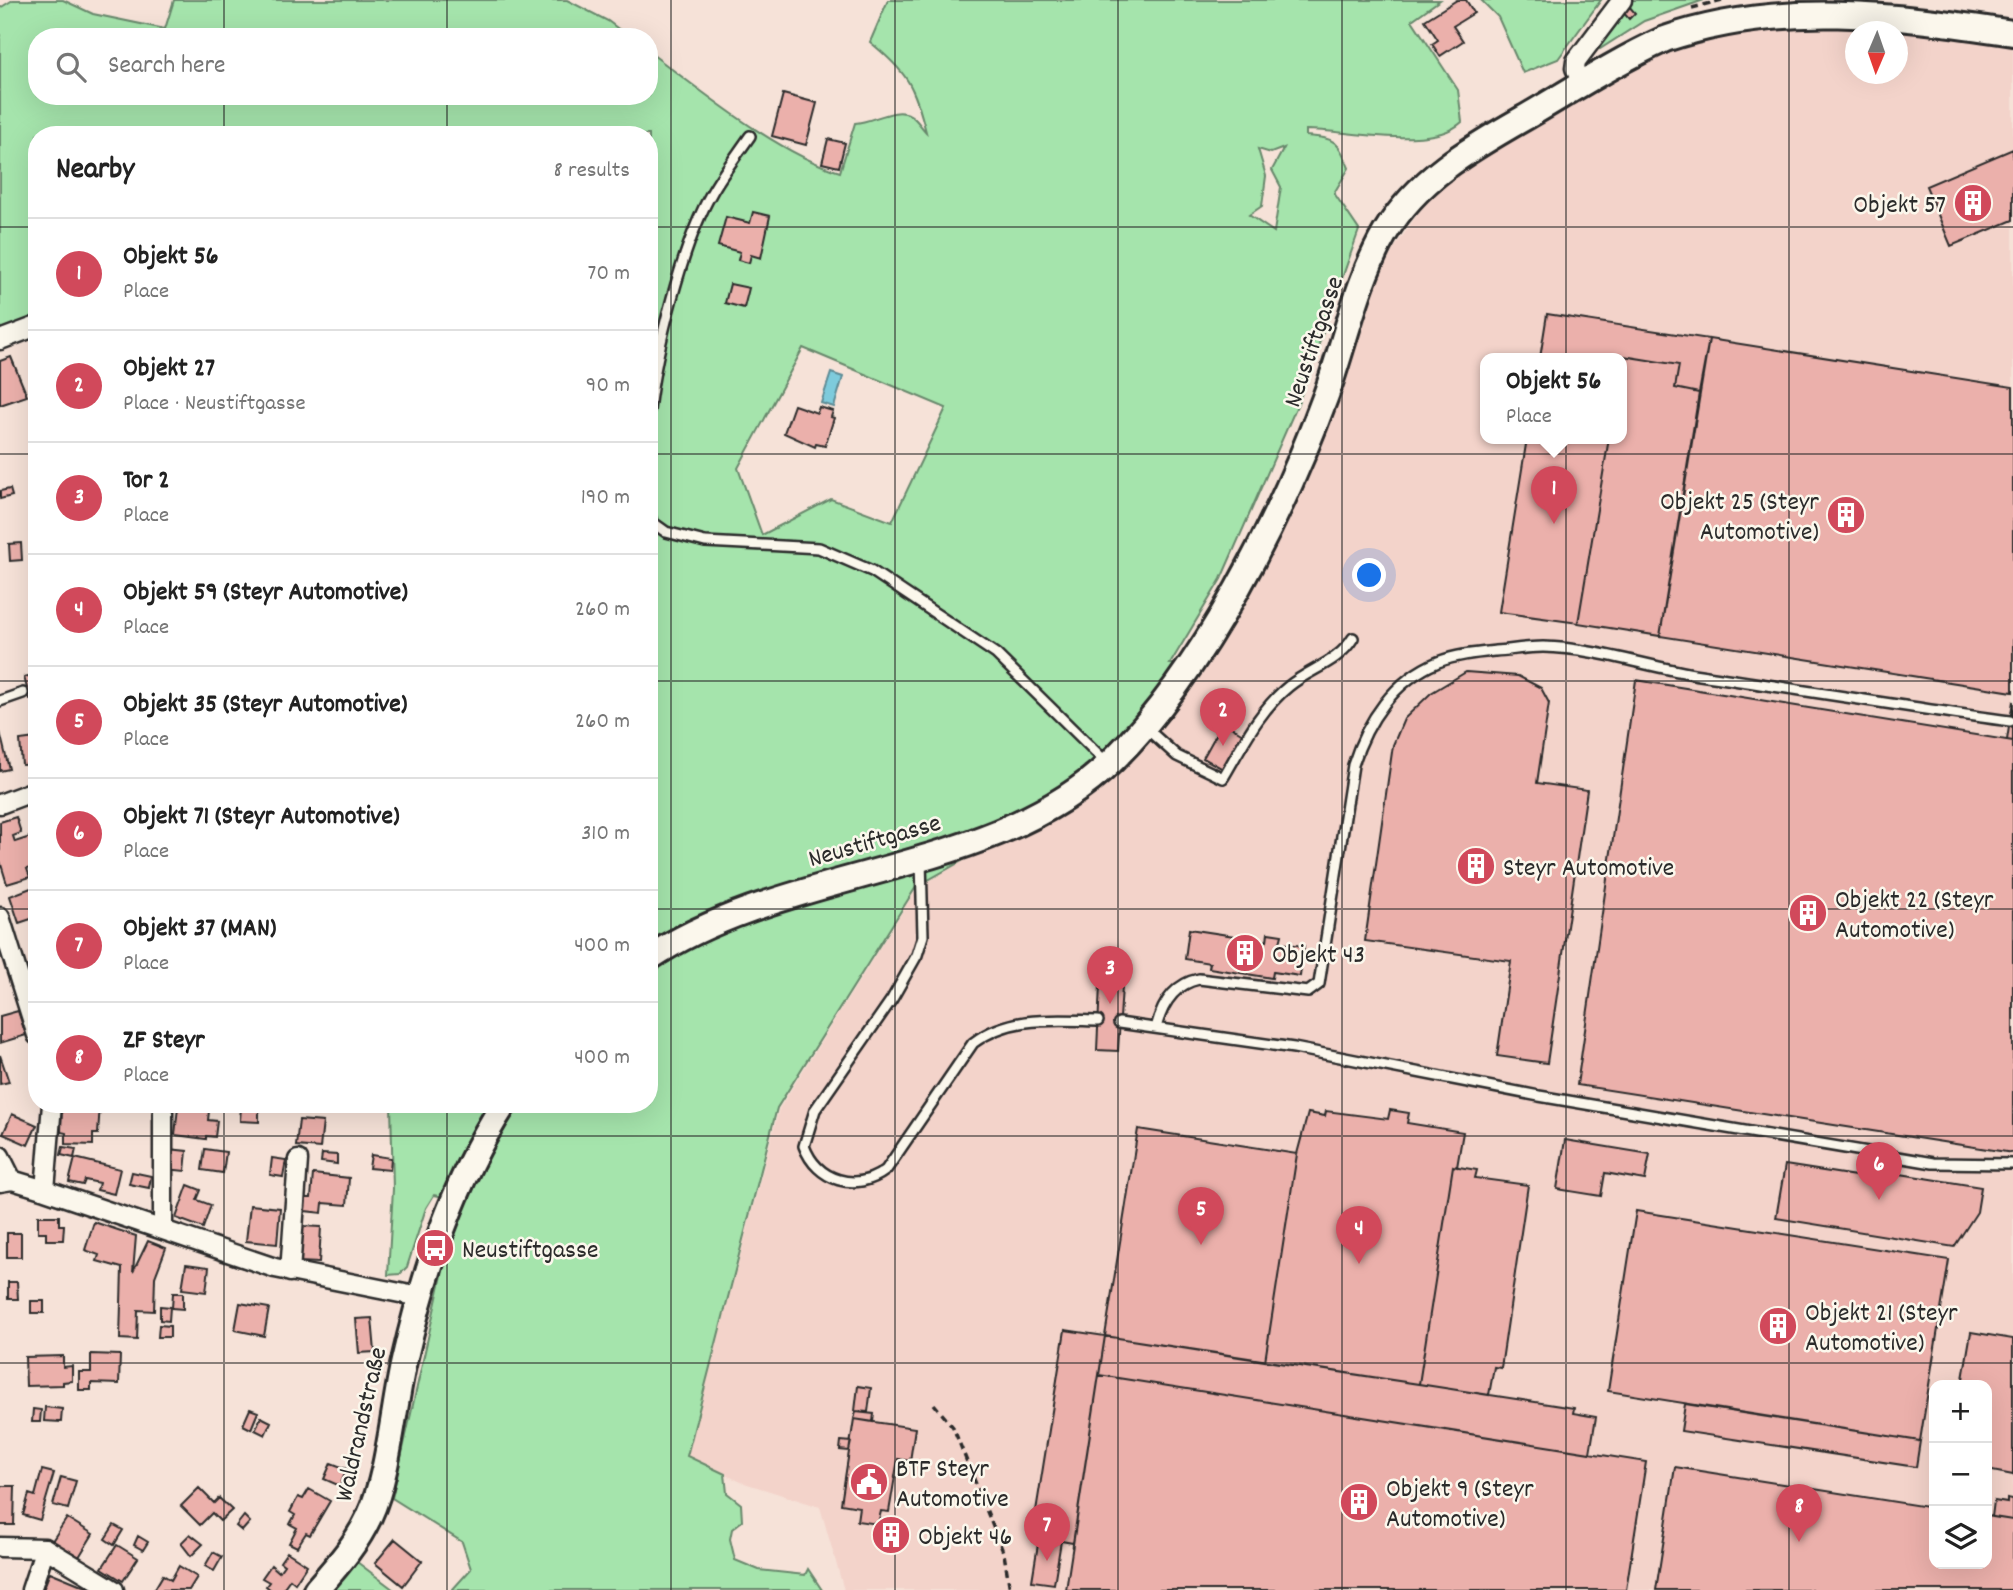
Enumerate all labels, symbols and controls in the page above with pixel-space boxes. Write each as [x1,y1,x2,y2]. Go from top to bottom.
north arrow [1845,21,1908,84]
search box [28,28,658,105]
icon: search [52,48,90,86]
text: Search here [108,48,226,85]
text: Nearby [56,150,134,193]
text: 8 results [554,155,630,188]
building icon: Objekt 57 [1952,182,1994,224]
place label: Objekt 57 [1853,188,1946,225]
text: Objekt 56 [123,239,218,276]
text: 1 [76,258,82,291]
text: 70 m [588,258,630,291]
street label: Neustiftgasse [1276,272,1355,413]
text: Place [123,276,169,309]
text: Objekt 27 [123,351,215,388]
popup [1480,353,1627,444]
text: Objekt 56 [1506,364,1601,401]
text: 2 [74,370,84,403]
text: 90 m [586,370,630,403]
text: Place · Neustiftgasse [123,388,306,421]
text: Place [1506,401,1552,434]
text: Tor 2 [123,463,170,500]
pin: 1 [1531,466,1577,524]
text: 3 [74,482,84,515]
text: 190 m [581,482,630,515]
place label: Objekt 25 (Steyr Automotive) [1660,485,1819,552]
building icon: Objekt 25 (Steyr Automotive) [1825,494,1867,536]
text: Place [123,500,169,533]
your location [1352,558,1386,592]
text: Objekt 59 (Steyr Automotive) [123,575,408,612]
text: 4 [74,594,84,627]
text: 260 m [575,594,630,627]
text: Place [123,612,169,645]
text: Objekt 35 (Steyr Automotive) [123,687,407,724]
pin: 2 [1200,688,1246,746]
text: 5 [74,706,84,739]
text: 260 m [575,706,630,739]
text: Place [123,724,169,757]
text: Objekt 71 (Steyr Automotive) [123,799,400,836]
street label: Neustiftgasse [804,806,946,879]
text: 6 [73,818,85,851]
text: 310 m [581,818,630,851]
text: Place [123,836,169,869]
building icon: Steyr Automotive [1455,845,1497,887]
place label: Steyr Automotive [1503,851,1674,888]
place label: Objekt 22 (Steyr Automotive) [1835,883,1994,950]
building icon: Objekt 22 (Steyr Automotive) [1787,892,1829,934]
text: Objekt 37 (MAN) [123,911,276,948]
text: 7 [75,930,83,963]
text: 400 m [574,930,630,963]
building icon: Objekt 43 [1224,932,1266,974]
place label: Objekt 43 [1272,938,1365,975]
pin: 3 [1087,946,1133,1004]
text: Place [123,948,169,981]
text: ZF Steyr [123,1023,205,1060]
text: 8 [74,1042,84,1075]
text: 400 m [574,1042,630,1075]
text: Place [123,1060,169,1093]
pin: 6 [1856,1142,1902,1200]
pin: 5 [1178,1187,1224,1245]
pin: 4 [1336,1206,1382,1264]
bus stop icon: Neustiftgasse [414,1227,456,1269]
place label: Neustiftgasse [462,1233,598,1270]
place label: Objekt 21 (Steyr Automotive) [1805,1296,1958,1363]
building icon: Objekt 21 (Steyr Automotive) [1757,1305,1799,1347]
street label: Waldrandstraße [327,1344,398,1506]
map controls [1929,1380,1992,1569]
button: + [1929,1380,1992,1443]
button: − [1929,1443,1992,1506]
place label: BTF Steyr Automotive [896,1452,1009,1519]
public building icon: BTF Steyr Automotive [848,1461,890,1503]
place label: Objekt 9 (Steyr Automotive) [1386,1472,1534,1539]
building icon: Objekt 9 (Steyr Automotive) [1338,1481,1380,1523]
pin: 8 [1776,1484,1822,1542]
pin: 7 [1024,1503,1070,1561]
button: layers [1929,1506,1992,1569]
building icon: Objekt 46 [870,1514,912,1556]
place label: Objekt 46 [918,1520,1012,1557]

